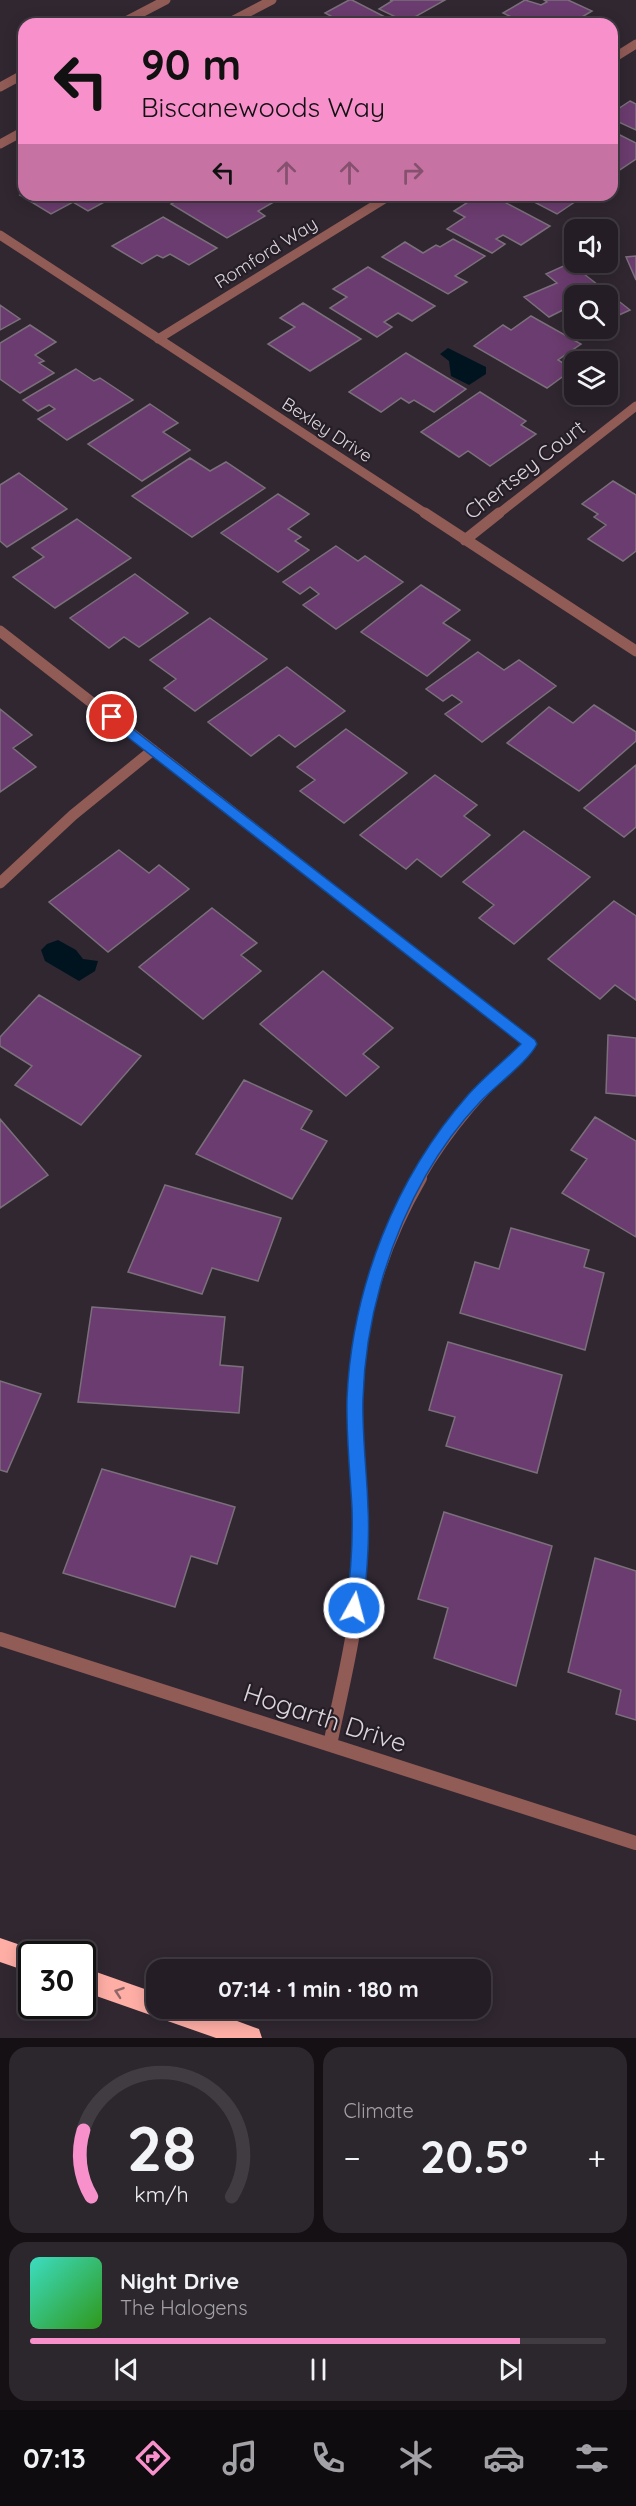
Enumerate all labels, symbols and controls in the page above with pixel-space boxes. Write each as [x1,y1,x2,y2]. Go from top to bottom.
text: 90 m [141,38,241,91]
icon: left [42,42,120,120]
text: Biscanewoods Way [141,90,385,124]
icon: left [207,156,240,189]
icon: ahead [270,156,303,189]
icon: ahead [333,156,366,189]
icon: right [396,156,429,189]
street label: Romford Way [210,212,321,293]
map controls [564,219,618,405]
button: sound [564,219,618,273]
button: search [564,285,618,339]
button: layers [564,351,618,405]
street label: Bexley Drive [278,392,377,467]
street label: Chertsey Court [459,414,590,524]
pin [86,691,137,742]
icon: arrive [95,700,128,733]
position arrow [322,1576,386,1640]
street label: Hogarth Drive [239,1676,411,1759]
speed limit sign: 30 [18,1941,96,2019]
text: 07:14 · 1 min · 180 m [218,1975,419,2003]
one-way arrow [114,1986,125,1999]
text: Climate [344,2098,414,2123]
text: 28 [126,2109,196,2187]
text: 20.5° [420,2128,528,2184]
text: − [344,2137,361,2178]
text: + [587,2137,606,2178]
text: km/h [134,2181,188,2207]
text: Night Drive [120,2267,239,2295]
text: The Halogens [120,2295,248,2320]
icon: previous [110,2353,143,2386]
icon: pause [302,2353,335,2386]
icon: next [494,2353,527,2386]
icon: directions [132,2437,174,2479]
icon: music [219,2437,261,2479]
icon: phone [307,2437,349,2479]
icon: climate [395,2437,437,2479]
icon: car [483,2437,525,2479]
icon: filters [571,2437,613,2479]
text: 07:13 [23,2441,86,2475]

